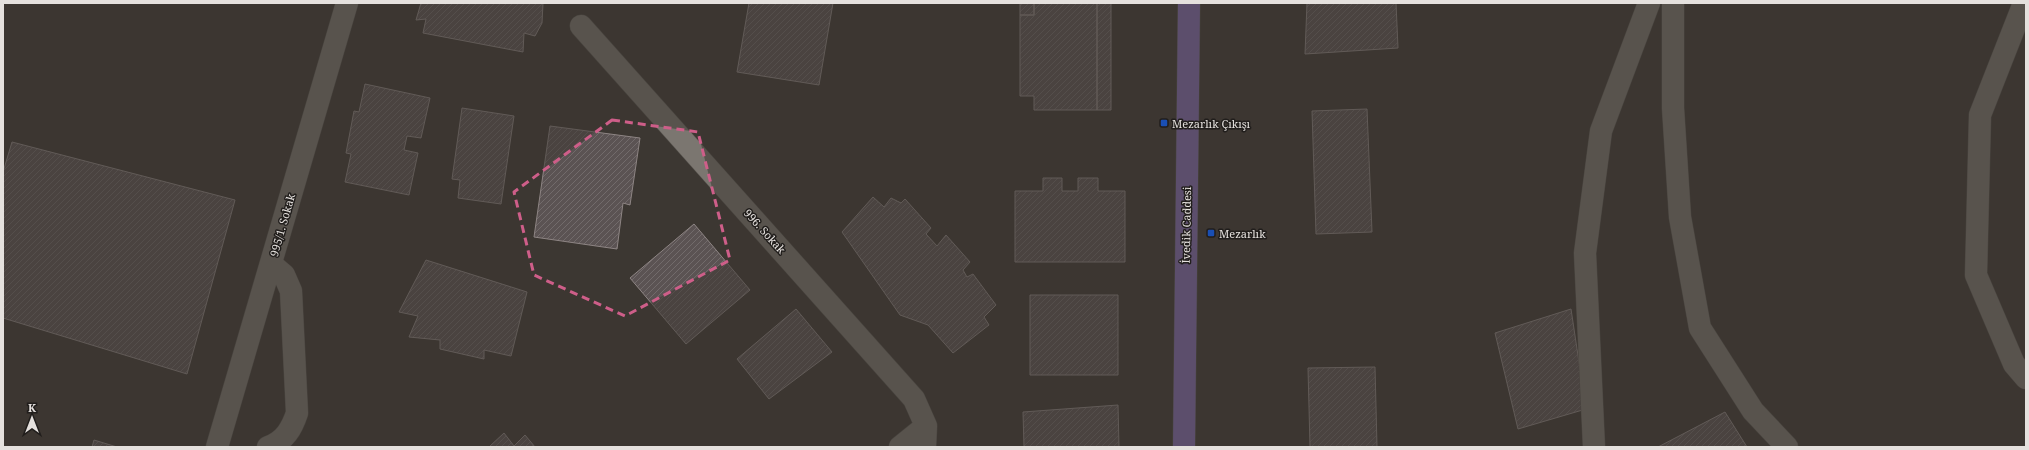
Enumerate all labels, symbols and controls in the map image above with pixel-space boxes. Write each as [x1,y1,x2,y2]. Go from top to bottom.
place label: Mezarlık Çıkışı [1172,116,1251,131]
marker: Mezarlık Çıkışı [1159,118,1169,128]
street label: İvedik Caddesi [1178,186,1194,263]
street label: 995/1. Sokak [266,191,298,258]
street label: 996. Sokak [741,205,790,257]
place label: Mezarlık [1219,226,1266,241]
marker: Mezarlık [1206,228,1216,238]
north arrow [12,398,52,438]
text: K [28,400,37,415]

